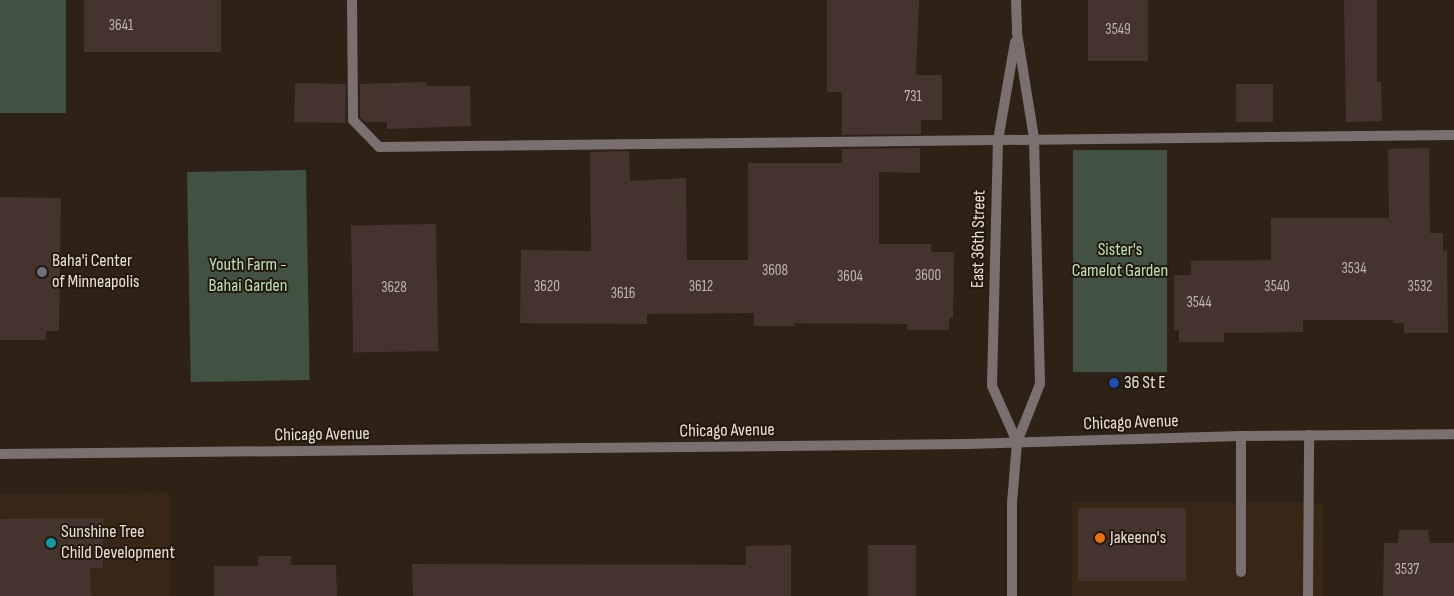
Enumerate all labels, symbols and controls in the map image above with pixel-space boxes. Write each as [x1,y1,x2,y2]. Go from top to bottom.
house number: 3641 [109,17,133,35]
house number: 3549 [1105,21,1131,39]
house number: 731 [904,88,922,106]
street label: East 36th Street [967,190,991,288]
park label: Sister's Camelot Garden [1072,240,1168,282]
place label: Baha'i Center of Minneapolis [52,251,140,294]
park label: Youth Farm - Bahai Garden [209,255,287,298]
house number: 3534 [1342,260,1366,278]
house number: 3608 [762,262,788,280]
marker: Baha'i Center of Minneapolis [36,266,48,278]
house number: 3600 [915,267,941,285]
house number: 3604 [837,268,863,286]
house number: 3620 [534,278,560,296]
house number: 3612 [689,278,713,296]
house number: 3540 [1264,278,1290,296]
house number: 3532 [1408,278,1432,296]
house number: 3628 [381,279,407,297]
house number: 3616 [611,285,635,303]
house number: 3544 [1187,294,1211,312]
place label: 36 St E [1124,372,1166,394]
marker: 36 St E [1108,377,1120,389]
street label: Chicago Avenue [1083,411,1179,435]
street label: Chicago Avenue [679,419,775,443]
street label: Chicago Avenue [274,423,370,447]
place label: Sunshine Tree Child Development [61,522,175,564]
place label: Jakeeno's [1110,527,1166,549]
marker: Jakeeno's [1094,532,1106,544]
marker: Sunshine Tree Child Development [45,537,57,549]
house number: 3537 [1395,561,1419,579]

